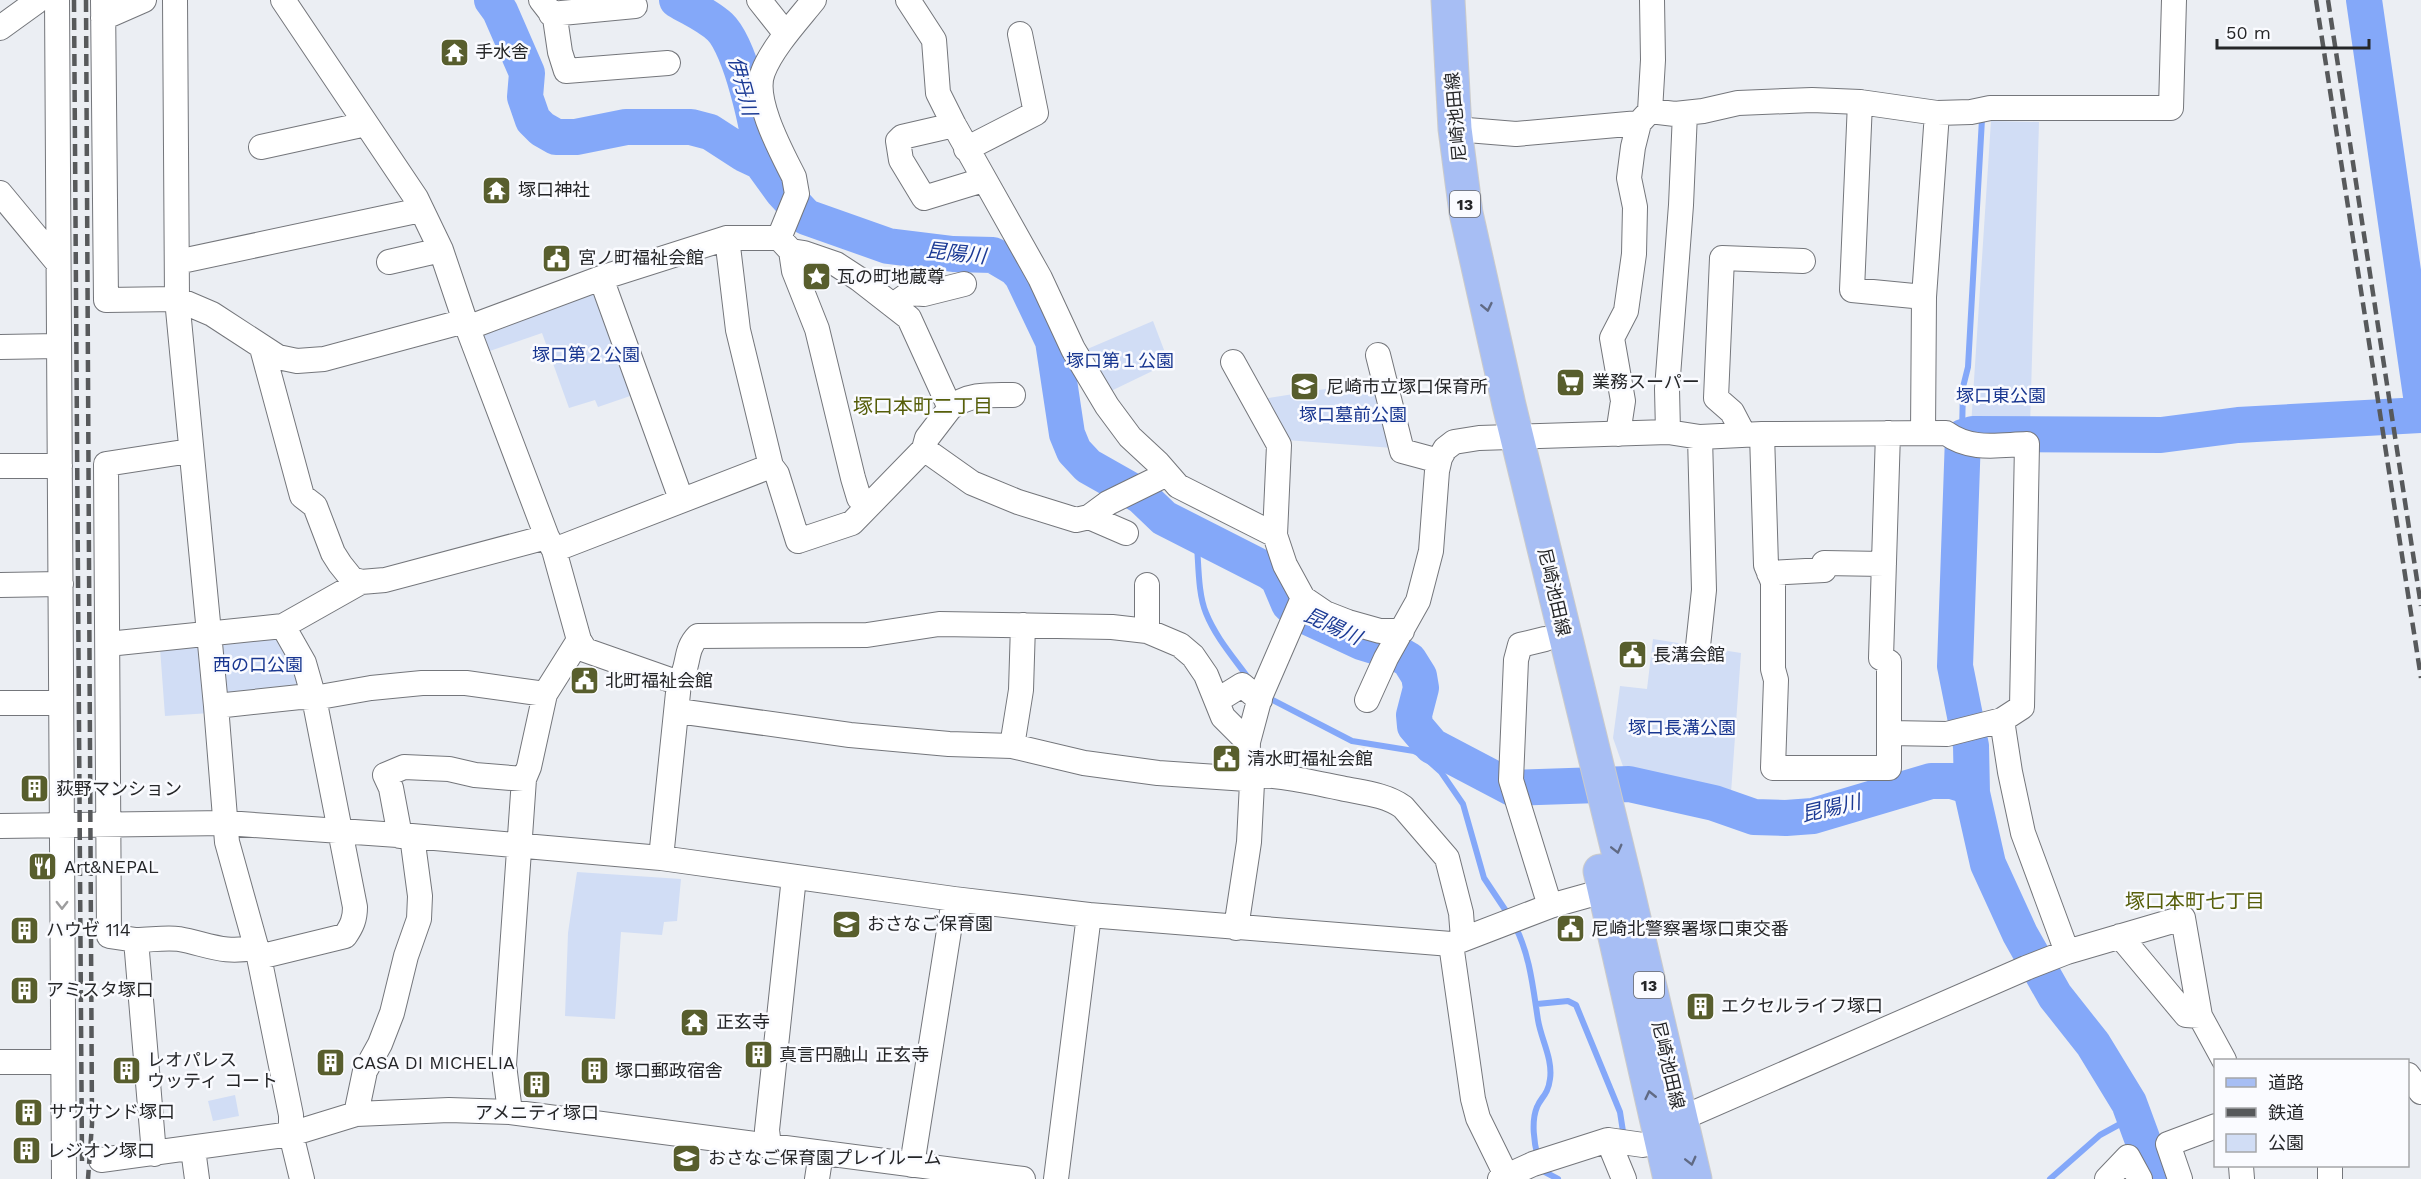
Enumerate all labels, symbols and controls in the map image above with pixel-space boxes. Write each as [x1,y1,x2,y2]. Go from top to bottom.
scale bar [2217,12,2368,50]
text: 50 m [2226,22,2271,43]
temple icon: 手水舎 [438,36,470,68]
place label: 手水舎 [475,41,529,62]
water label: 伊丹川 [724,54,763,120]
street label: 尼崎池田線 [1441,71,1470,163]
temple icon: 塚口神社 [481,174,513,206]
place label: 塚口神社 [518,179,590,200]
road number: 13 [1450,191,1480,217]
water label: 昆陽川 [925,238,989,268]
public building icon: 宮ノ町福祉会館 [541,242,573,274]
place label: 宮ノ町福祉会館 [578,247,704,268]
place icon: 瓦の町地蔵尊 [800,261,832,293]
place label: 瓦の町地蔵尊 [837,266,945,287]
one-way arrow [1480,302,1493,312]
park label: 塚口第２公園 [532,344,640,365]
park label: 塚口第１公園 [1066,350,1174,371]
supermarket icon: 業務スーパー [1555,366,1587,398]
school or university icon: 尼崎市立塚口保育所 [1289,371,1321,403]
place label: 業務スーパー [1592,371,1700,392]
place label: 尼崎市立塚口保育所 [1326,376,1488,397]
park label: 塚口東公園 [1956,385,2046,406]
district label: 塚口本町二丁目 [853,394,993,418]
park label: 塚口墓前公園 [1299,404,1407,425]
street label: 尼崎池田線 [1534,546,1575,638]
water label: 昆陽川 [1301,602,1367,650]
public building icon: 長溝会館 [1616,639,1648,671]
place label: 長溝会館 [1653,644,1725,665]
park label: 西の口公園 [213,654,303,675]
public building icon: 北町福祉会館 [568,665,600,697]
place label: 北町福祉会館 [605,670,713,691]
park label: 塚口長溝公園 [1628,717,1736,738]
public building icon: 清水町福祉会館 [1210,743,1242,775]
place label: 清水町福祉会館 [1247,748,1373,769]
building icon: 荻野マンション [19,773,51,805]
place label: 荻野マンション [56,778,182,799]
water label: 昆陽川 [1799,789,1865,826]
one-way arrow [1610,843,1623,853]
restaurant icon: Art&NEPAL [27,851,59,883]
place label: Art&NEPAL [64,856,159,877]
district label: 塚口本町七丁目 [2125,889,2265,913]
one-way arrow [56,900,68,909]
school or university icon: おさなご保育園 [830,908,862,940]
place label: おさなご保育園 [867,913,993,934]
public building icon: 尼崎北警察署塚口東交番 [1554,913,1586,945]
building icon: ハウゼ 114 [9,914,41,946]
place label: 尼崎北警察署塚口東交番 [1591,918,1789,939]
place label: ハウゼ 114 [46,919,131,940]
road number: 13 [1634,972,1664,998]
building icon: アミスタ塚口 [9,974,41,1006]
place label: アミスタ塚口 [46,979,154,1000]
building icon: エクセルライフ塚口 [1684,990,1716,1022]
place label: エクセルライフ塚口 [1721,995,1883,1016]
temple icon: 正玄寺 [679,1006,711,1038]
place label: 正玄寺 [716,1011,770,1032]
street label: 尼崎池田線 [1648,1019,1689,1111]
building icon: 真言円融山 正玄寺 [742,1039,774,1071]
place label: 真言円融山 正玄寺 [779,1044,929,1065]
building icon: CASA DI MICHELIA [315,1047,347,1079]
place label: レオパレス ウッティ コート [147,1049,278,1091]
place label: CASA DI MICHELIA [352,1052,515,1073]
building icon: レオパレス ウッティ コート [110,1054,142,1086]
building icon: 塚口郵政宿舎 [578,1055,610,1087]
legend [2214,1059,2409,1167]
place label: 塚口郵政宿舎 [615,1060,723,1081]
building icon: アメニティ塚口 [521,1068,553,1100]
text: 道路 [2268,1072,2304,1093]
one-way arrow [1645,1090,1658,1100]
building icon: サウサンド塚口 [12,1096,44,1128]
place label: サウサンド塚口 [49,1101,175,1122]
place label: アメニティ塚口 [475,1102,599,1123]
text: 鉄道 [2268,1102,2304,1123]
text: 公園 [2268,1132,2304,1153]
building icon: レジオン塚口 [10,1135,42,1167]
place label: レジオン塚口 [47,1140,155,1161]
school or university icon: おさなご保育園プレイルーム [671,1142,703,1174]
place label: おさなご保育園プレイルーム [708,1147,941,1168]
one-way arrow [1683,1156,1696,1166]

